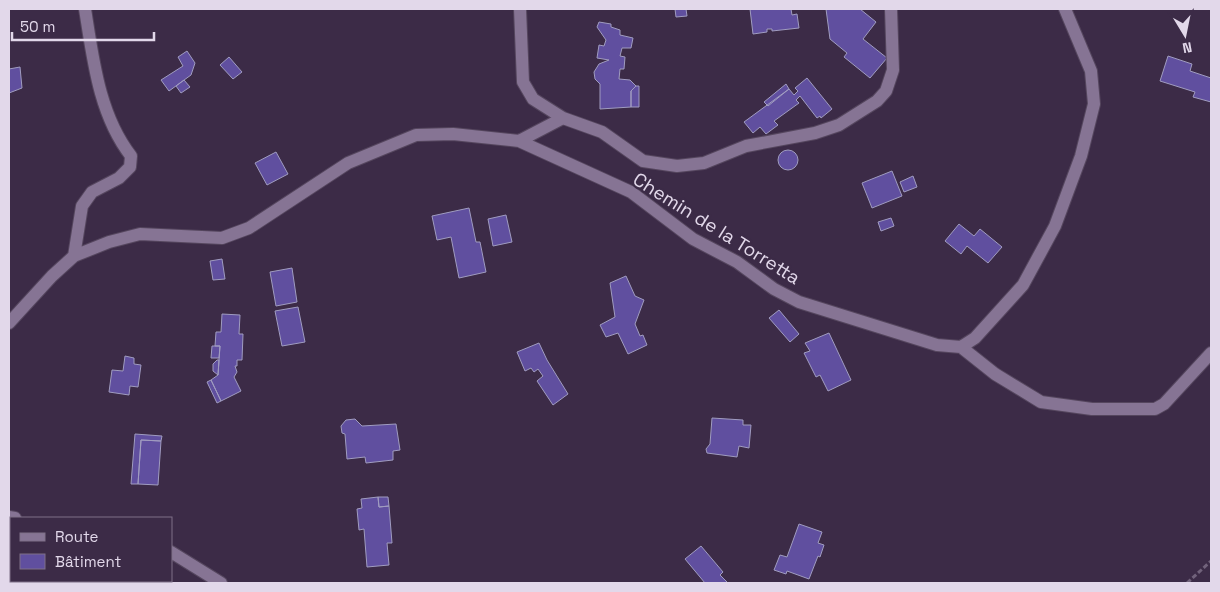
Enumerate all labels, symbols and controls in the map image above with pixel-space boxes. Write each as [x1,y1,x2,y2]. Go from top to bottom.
scale bar [12,10,155,42]
north arrow [1160,10,1210,60]
text: 50 m [20,17,55,36]
text: N [1181,38,1193,57]
street label: Chemin de la Torretta [628,167,805,290]
legend [10,517,172,582]
text: Route [55,527,99,546]
text: Bâtiment [55,552,121,571]

